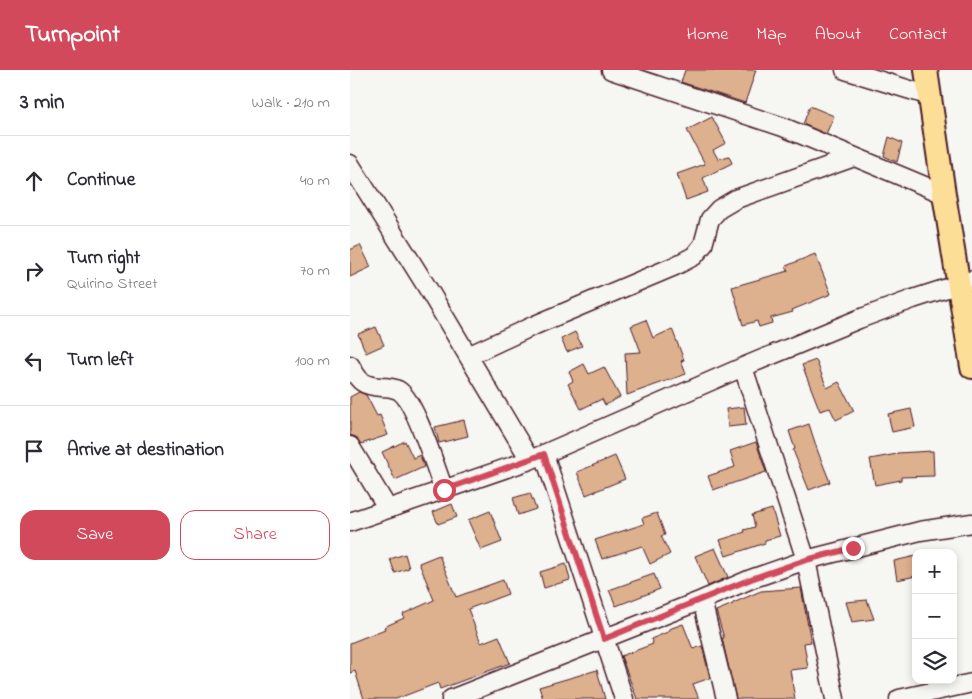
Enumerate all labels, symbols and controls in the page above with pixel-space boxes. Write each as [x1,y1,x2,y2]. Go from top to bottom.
text: Turnpoint [25,18,120,53]
text: Home [687,22,728,48]
text: Map [756,22,787,48]
text: About [815,22,861,48]
text: Contact [889,22,947,48]
text: 3 min [20,88,64,118]
text: Walk · 210 m [251,91,330,115]
icon: ahead [20,167,48,195]
text: Continue [67,167,135,194]
text: 40 m [300,169,330,193]
text: Turn right [67,245,140,272]
icon: right [20,257,48,285]
text: 70 m [300,259,330,283]
text: Quirino Street [67,272,158,296]
icon: left [20,347,48,375]
text: Turn left [67,347,134,374]
text: 100 m [295,349,330,373]
icon: arrive [20,437,48,465]
text: Arrive at destination [67,437,224,464]
route start [433,479,456,502]
button: Save [20,510,170,560]
button: Share [180,510,330,560]
route end [842,537,865,560]
map controls [912,549,957,684]
button: + [912,549,957,594]
button: − [912,594,957,639]
button: layers [912,639,957,684]

